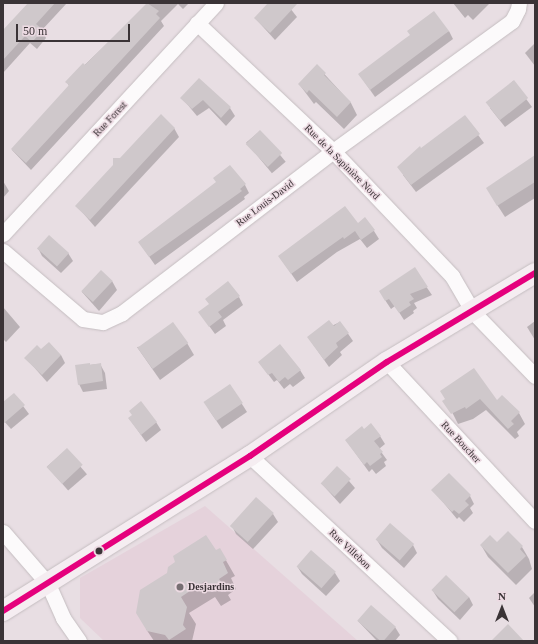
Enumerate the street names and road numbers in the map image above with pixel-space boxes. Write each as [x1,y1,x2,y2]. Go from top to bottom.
street label: Rue Forest [91,99,129,139]
street label: Rue de la Sapinière Nord [302,122,382,202]
street label: Rue Louis-David [234,177,296,229]
street label: Rue Boucher [439,419,483,465]
street label: Rue Villebon [327,527,373,571]

